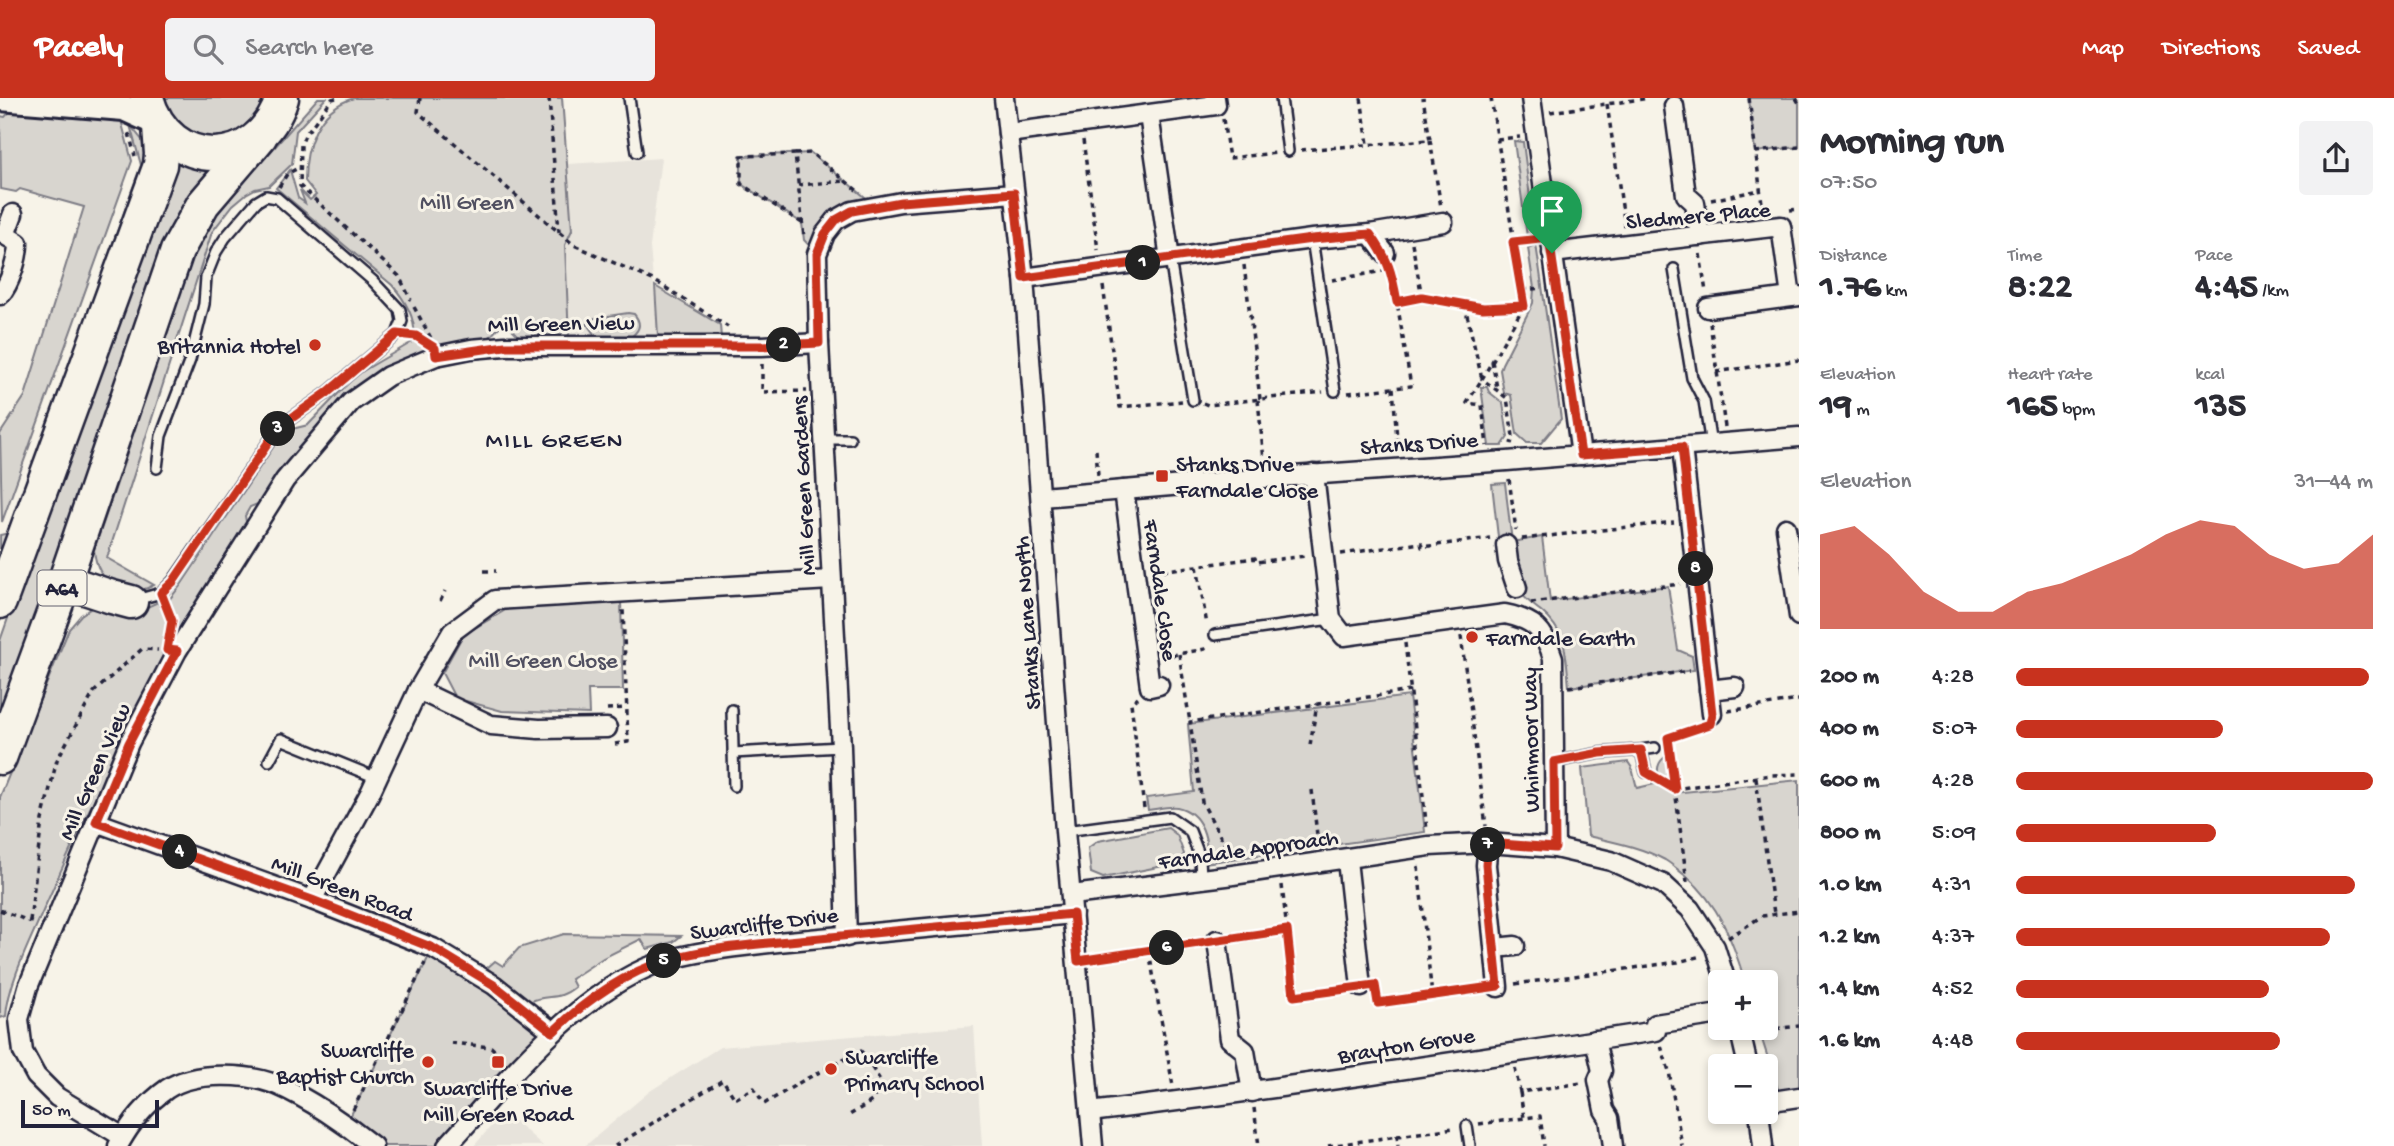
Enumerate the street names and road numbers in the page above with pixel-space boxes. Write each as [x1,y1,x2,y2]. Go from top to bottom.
street label: Sledmere Place [1625,198,1773,237]
street label: Mill Green View [487,311,635,340]
street label: Mill Green Gardens [787,395,824,576]
street label: Stanks Drive [1359,428,1480,463]
street label: Farndale Close [1135,517,1182,664]
street label: Stanks Lane North [1010,535,1049,711]
road number: A64 [38,570,86,606]
street label: Whinmoor Way [1518,667,1547,813]
street label: Mill Green View [54,700,138,845]
street label: Farndale Approach [1156,825,1340,878]
street label: Mill Green Road [267,851,418,930]
street label: Swarcliffe Drive [689,903,841,948]
street label: Brayton Grove [1335,1023,1478,1072]

